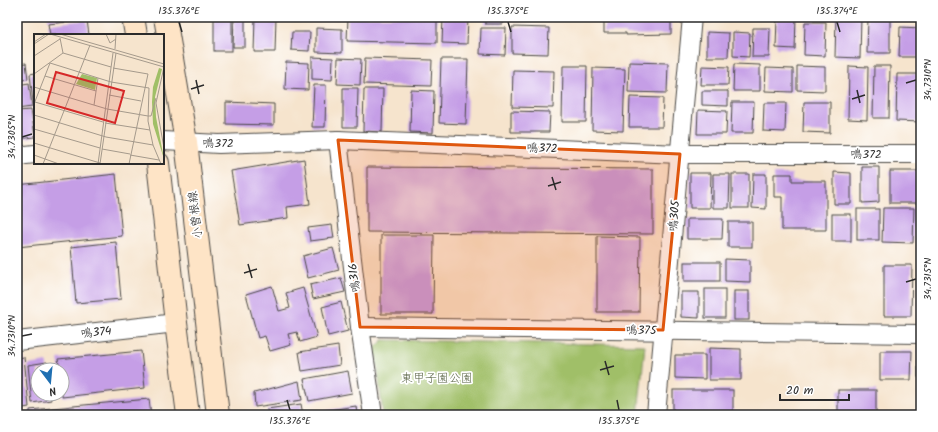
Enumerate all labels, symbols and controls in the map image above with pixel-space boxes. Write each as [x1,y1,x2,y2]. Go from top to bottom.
text: 135.376°E [158,3,201,19]
text: 135.375°E [487,3,530,19]
text: 135.374°E [816,3,859,19]
inset map [34,34,164,164]
text: 34.7310°N [920,59,936,101]
text: 34.7305°N [4,115,20,159]
street label: 鳴372 [202,134,234,153]
street label: 鳴372 [526,138,558,159]
street label: 鳴372 [850,145,882,164]
street label: 小曽根線 [183,190,208,240]
street label: 鳴305 [664,198,685,232]
text: 34.7315°N [920,257,936,300]
street label: 鳴316 [343,262,366,294]
text: 34.7310°N [4,315,20,357]
street label: 鳴374 [80,321,113,344]
street label: 鳴375 [625,321,658,340]
north arrow [30,362,70,402]
park label: 東甲子園公園 [401,369,473,388]
scale bar [780,376,849,402]
text: N [47,381,58,400]
text: 20 m [786,381,814,400]
text: 135.376°E [269,413,312,429]
text: 135.375°E [598,413,641,429]

